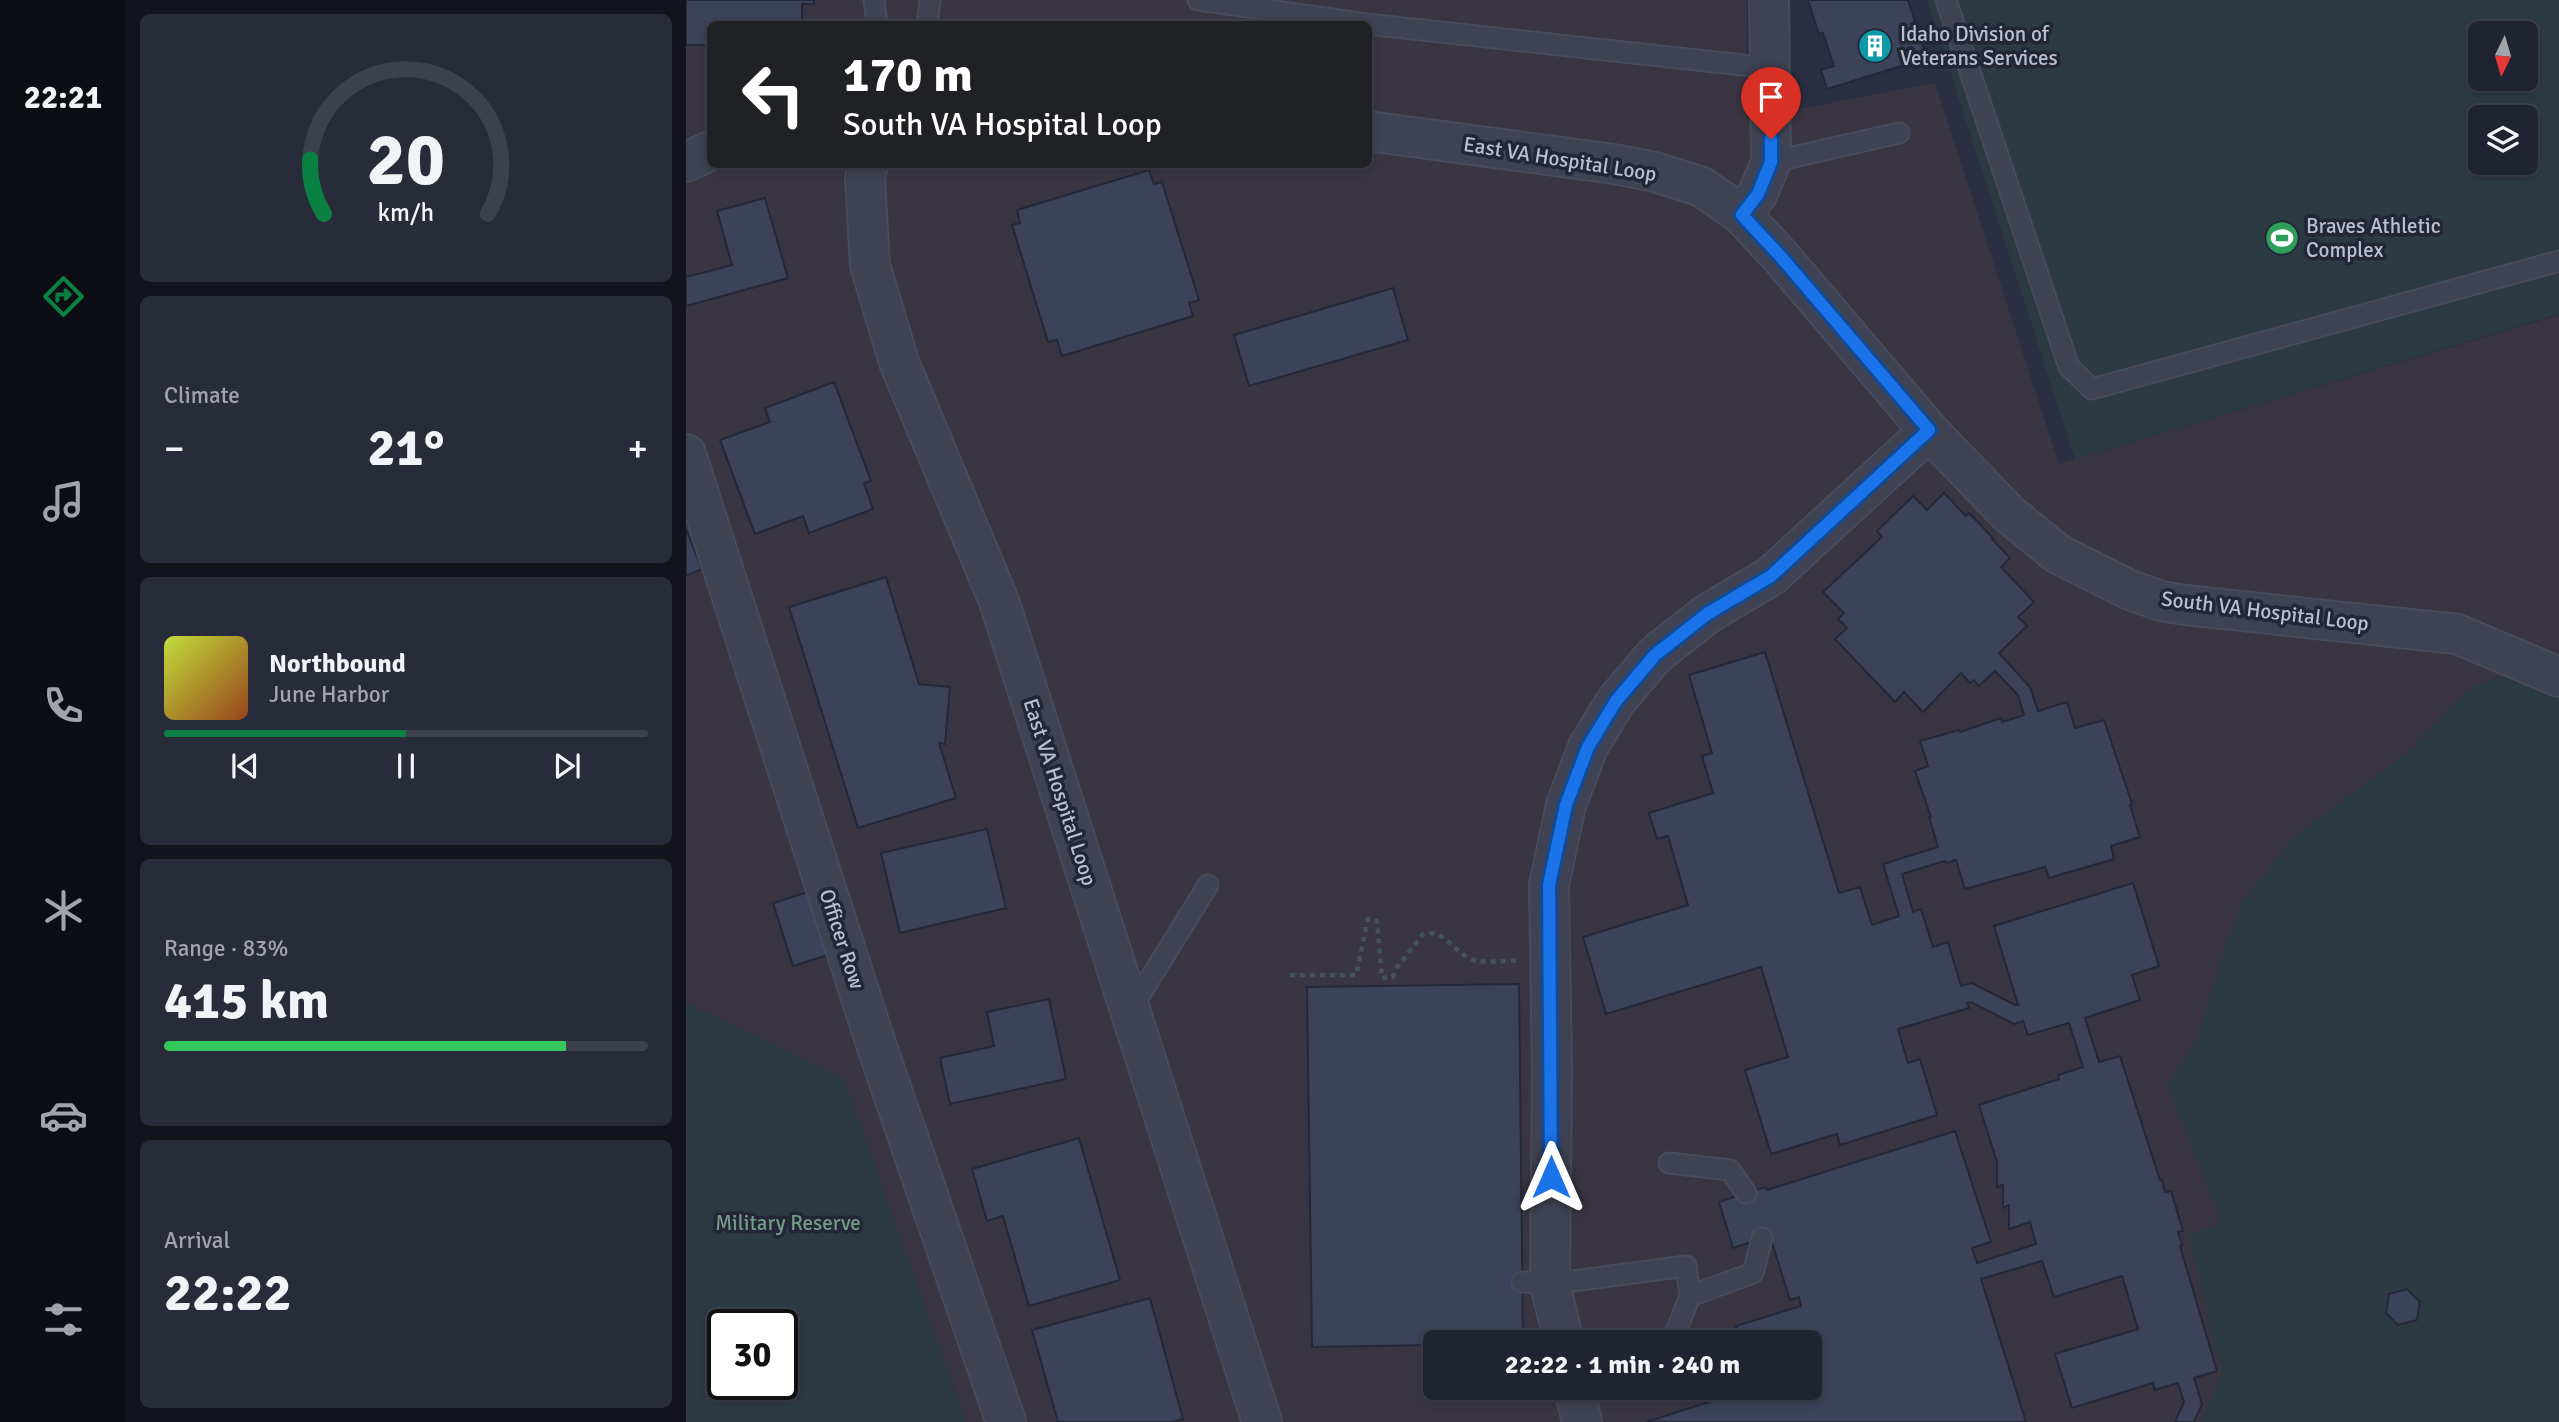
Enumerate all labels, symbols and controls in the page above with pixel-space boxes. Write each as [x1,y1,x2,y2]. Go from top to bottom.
place label: Idaho Division of Veterans Services [1900,21,2058,71]
north arrow [2468,21,2538,91]
map controls [2468,21,2538,175]
building icon: Idaho Division of Veterans Services [1856,27,1894,65]
text: 170 m [843,45,973,105]
icon: left [728,49,819,140]
pin [1741,67,1801,139]
text: 22:21 [24,78,102,117]
icon: arrive [1752,78,1790,116]
text: South VA Hospital Loop [843,105,1162,144]
button: layers [2468,105,2538,175]
text: 20 [367,116,445,205]
street label: East VA Hospital Loop [1462,131,1658,187]
text: km/h [378,197,434,228]
place label: Braves Athletic Complex [2306,213,2441,263]
sports icon: Braves Athletic Complex [2263,219,2301,257]
icon: directions [39,272,88,321]
text: Climate [164,381,240,410]
text: 21° [368,416,444,480]
text: − [164,425,185,472]
text: + [627,425,648,472]
icon: music [39,477,88,526]
street label: South VA Hospital Loop [2160,585,2370,637]
text: Northbound [269,648,406,680]
text: June Harbor [269,680,389,709]
icon: phone [39,681,88,730]
street label: East VA Hospital Loop [1017,695,1103,889]
icon: previous [226,747,264,785]
icon: pause [387,747,425,785]
icon: next [548,747,586,785]
icon: climate [39,886,88,935]
street label: Officer Row [814,886,870,992]
text: Range · 83% [164,934,288,963]
text: 415 km [164,969,329,1033]
icon: car [39,1091,88,1140]
position arrow [1514,1140,1588,1214]
park label: Military Reserve [715,1210,861,1236]
text: Arrival [164,1226,230,1255]
text: 22:22 [164,1261,292,1325]
icon: filters [39,1295,88,1344]
speed limit sign: 30 [707,1309,798,1400]
text: 22:22 · 1 min · 240 m [1505,1349,1740,1381]

